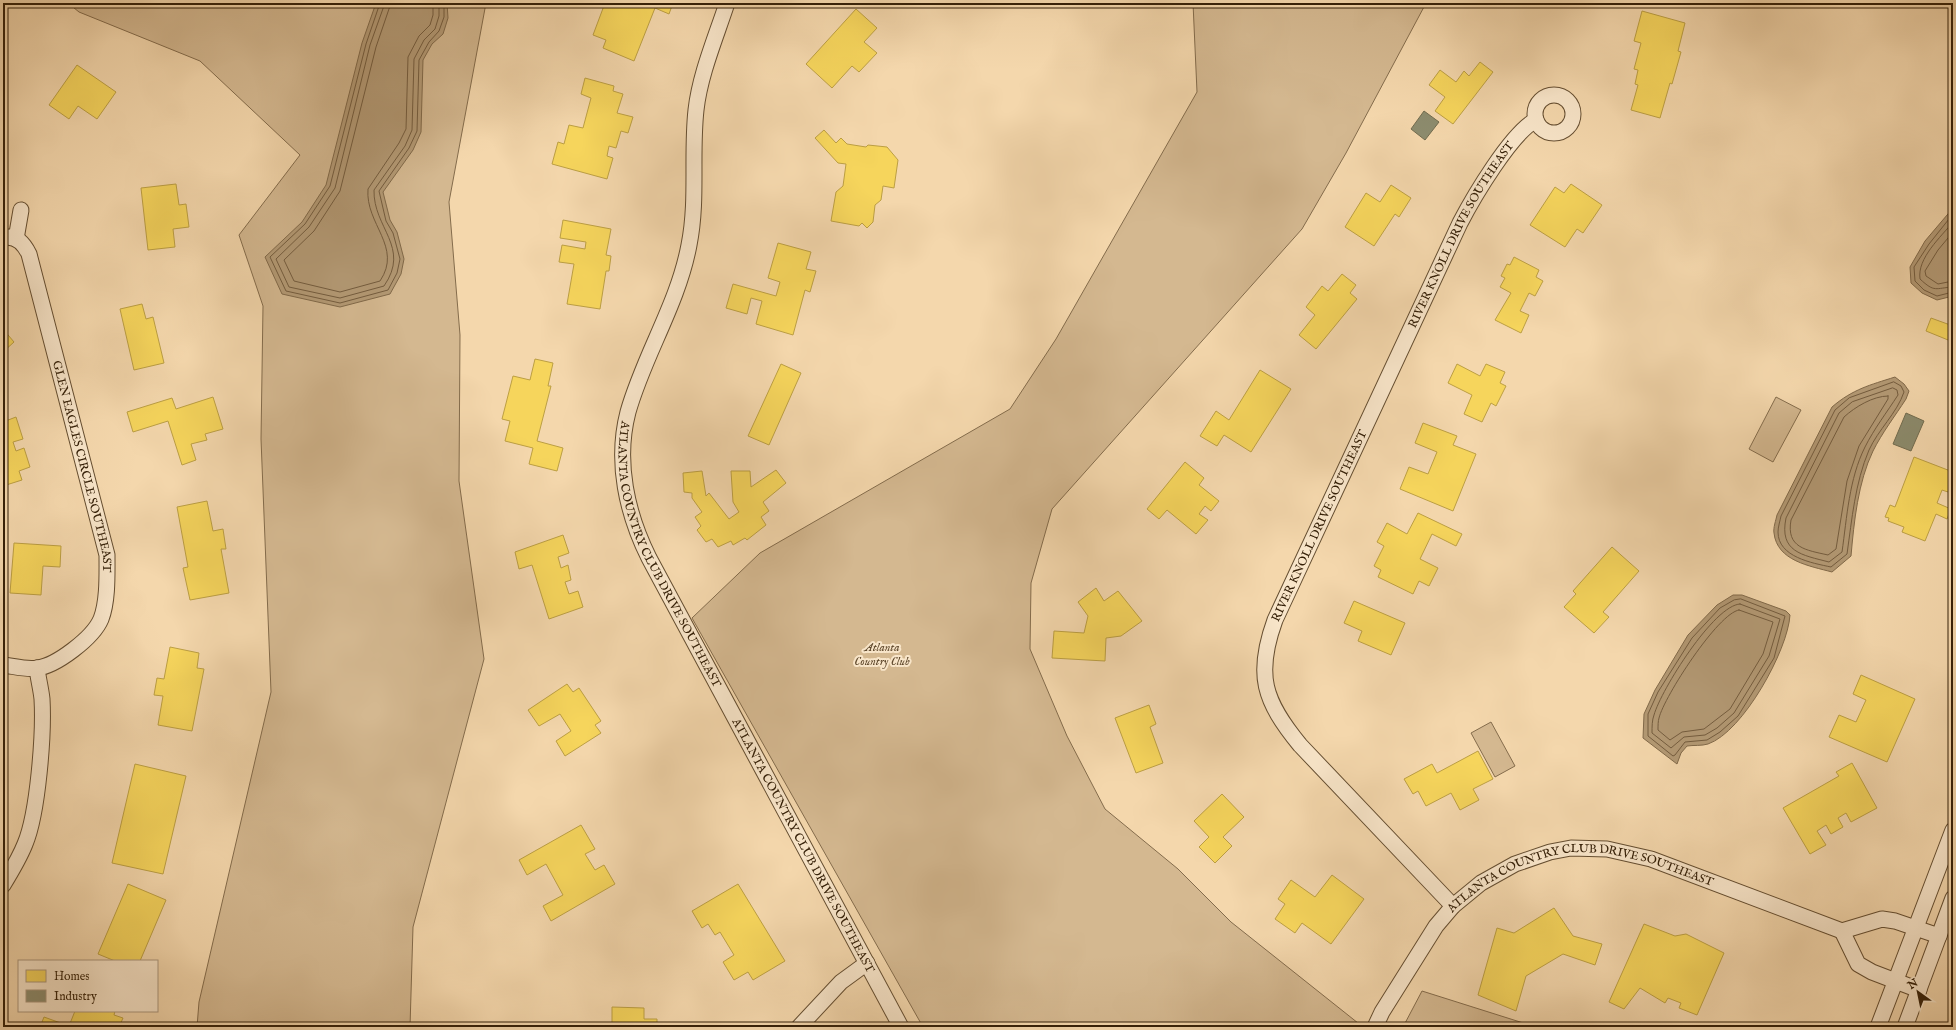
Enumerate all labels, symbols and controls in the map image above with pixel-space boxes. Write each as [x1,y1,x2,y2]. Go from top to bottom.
street label: RIVER KNOLL DRIVE SOUTHEAST [1405,138,1517,330]
street label: GLEN EAGLES CIRCLE SOUTHEAST [49,359,115,573]
street label: ATLANTA COUNTRY CLUB DRIVE SOUTHEAST [615,419,725,690]
street label: RIVER KNOLL DRIVE SOUTHEAST [1268,427,1370,624]
park label: Atlanta Country Club [854,640,910,669]
street label: ATLANTA COUNTRY CLUB DRIVE SOUTHEAST [728,715,878,976]
street label: ATLANTA COUNTRY CLUB DRIVE SOUTHEAST [1443,840,1716,916]
legend [18,960,158,1012]
text: Homes [54,969,90,984]
north arrow [1898,972,1938,1012]
text: N [1904,976,1921,993]
text: Industry [54,989,97,1004]

